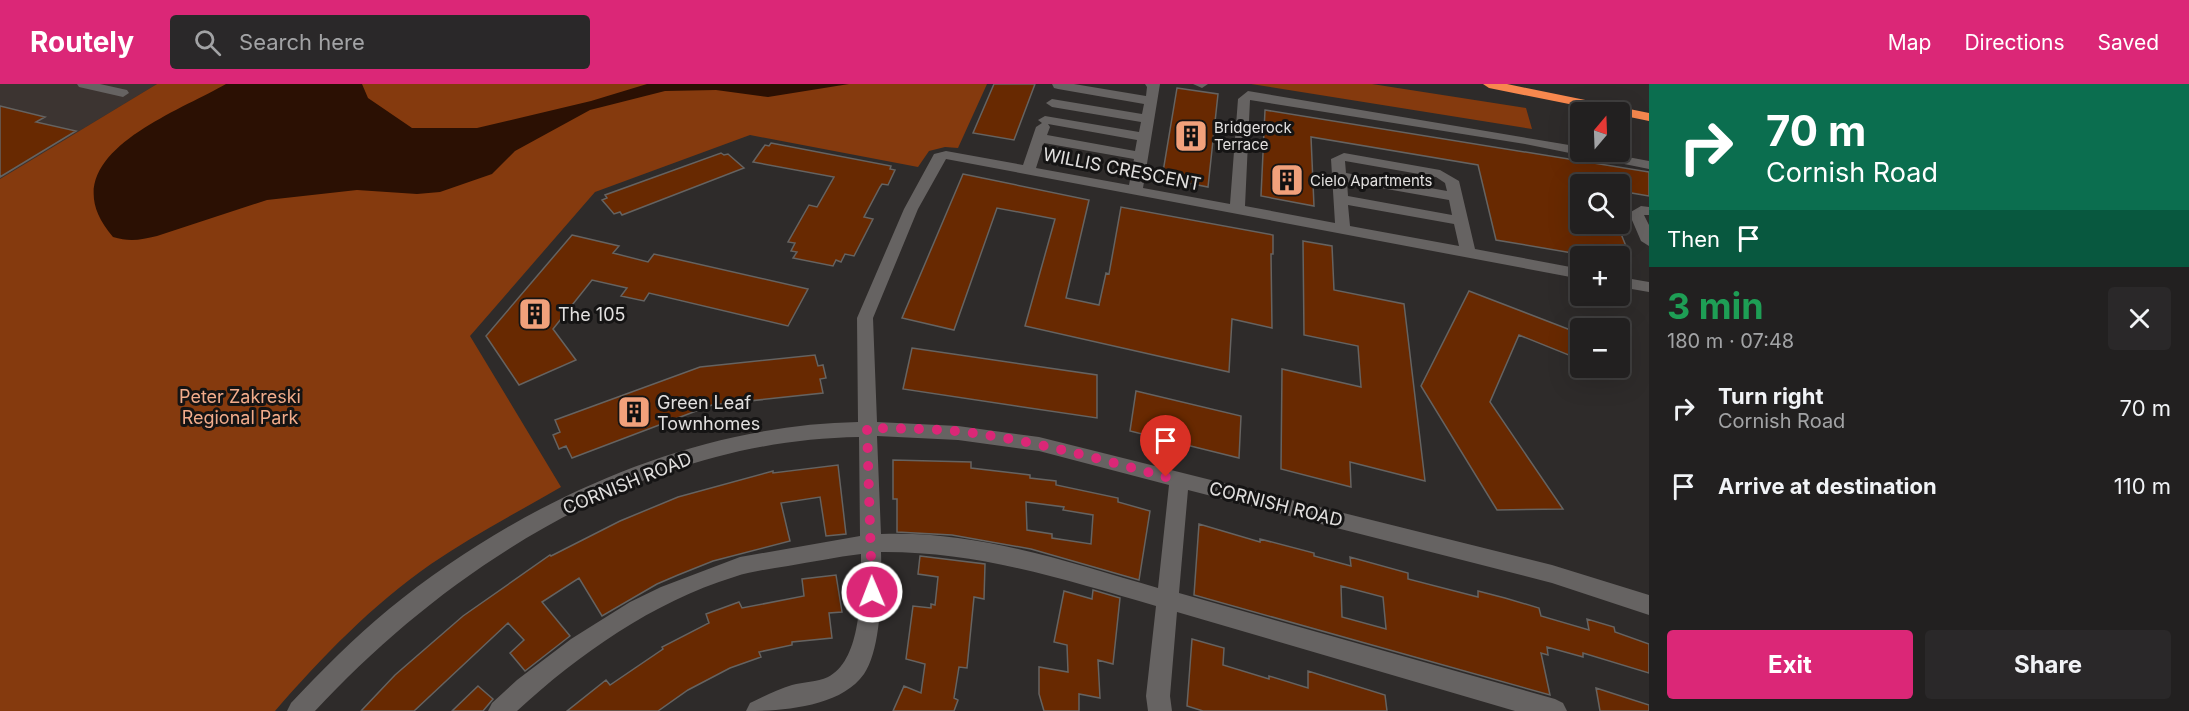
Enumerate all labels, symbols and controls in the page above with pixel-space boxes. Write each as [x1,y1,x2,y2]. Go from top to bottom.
search box [170,15,590,69]
text: Routely [30,25,134,59]
icon: search [191,26,224,59]
text: Search here [239,29,365,55]
text: Map [1888,30,1931,55]
text: Directions [1964,30,2065,55]
text: Saved [2098,30,2159,55]
north arrow [1570,102,1630,162]
map controls [1570,102,1630,378]
text: 70 m [1766,105,1866,156]
icon: right [1667,108,1745,186]
building icon: Bridgerock Terrace [1173,118,1209,154]
place label: Bridgerock Terrace [1214,118,1292,154]
street label: WILLIS CRESCENT [1041,143,1203,195]
text: Cornish Road [1766,156,1938,189]
building icon: Cielo Apartments [1269,162,1305,198]
place label: Cielo Apartments [1310,171,1433,190]
button: search [1570,174,1630,234]
icon: arrive [1732,222,1765,255]
text: Then [1667,226,1720,252]
button: + [1570,246,1630,306]
text: 3 min [1667,284,1764,328]
button: close [2108,287,2171,350]
building icon: The 105 [517,296,553,332]
place label: The 105 [558,304,625,325]
button: − [1570,318,1630,378]
text: 180 m · 07:48 [1667,329,1794,353]
text: Turn right [1718,383,1824,409]
park label: Peter Zakreski Regional Park [179,386,301,428]
place label: Green Leaf Townhomes [657,392,760,434]
icon: right [1667,392,1700,425]
building icon: Green Leaf Townhomes [616,394,652,430]
text: 70 m [2120,395,2171,421]
text: Cornish Road [1718,409,1845,433]
pin [1140,415,1191,477]
icon: arrive [1149,424,1182,457]
street label: CORNISH ROAD [560,448,694,518]
icon: arrive [1667,470,1700,503]
text: Arrive at destination [1718,473,1937,499]
text: 110 m [2114,473,2171,499]
street label: CORNISH ROAD [1207,477,1345,531]
position arrow [840,560,904,624]
button: Exit [1667,630,1913,699]
button: Share [1925,630,2171,699]

